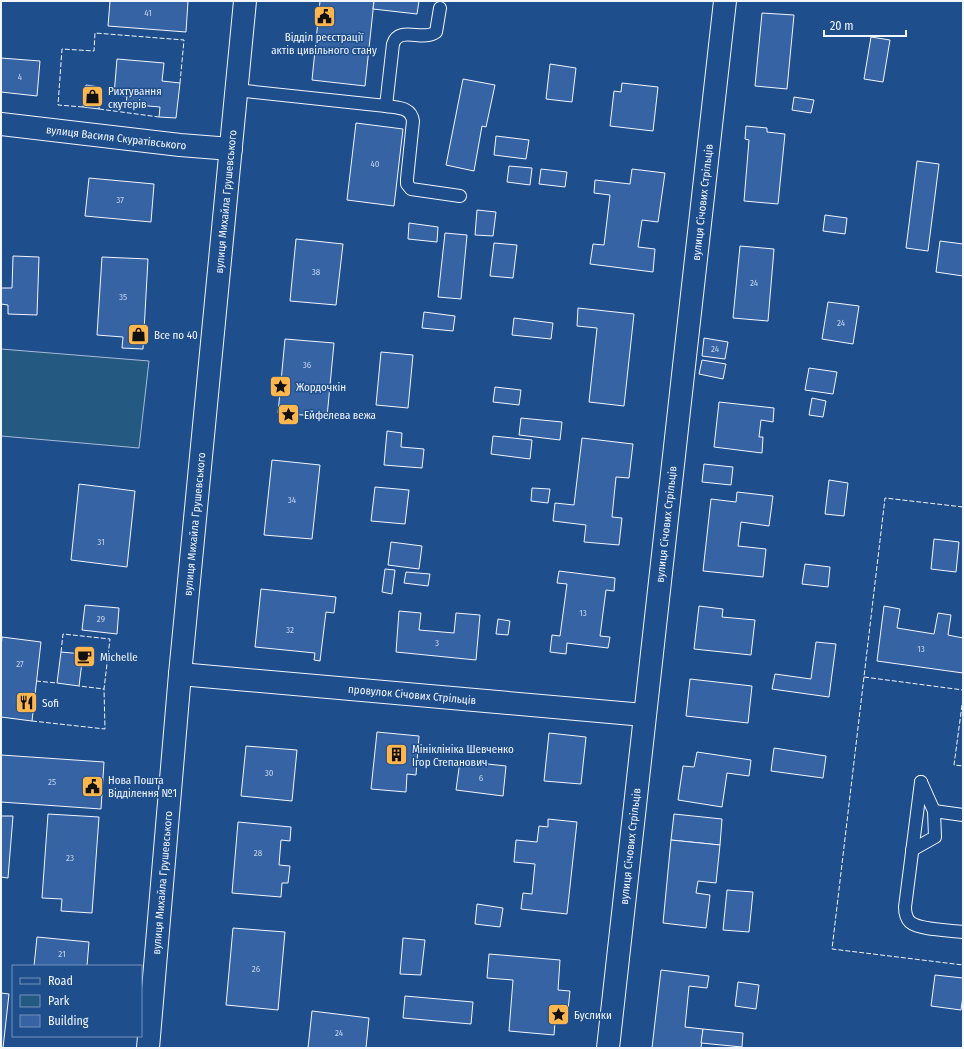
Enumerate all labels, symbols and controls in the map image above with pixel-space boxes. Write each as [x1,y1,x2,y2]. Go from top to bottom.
public building icon: Відділ реєстрації актів цивільного стану [311,4,337,30]
house number: 41 [144,8,152,18]
scale bar [824,12,906,38]
text: 20 m [830,19,854,33]
place label: Відділ реєстрації актів цивільного стану [271,31,377,57]
house number: 4 [18,72,23,82]
shop icon: Рихтування скутерів [79,84,105,110]
place label: Рихтування скутерів [108,85,162,111]
street label: вулиця Василя Скуратівського [45,123,187,152]
street label: вулиця Михайла Грушевського [213,129,240,274]
street label: вулиця Січових Стрільців [690,143,716,261]
house number: 40 [370,159,380,169]
house number: 37 [116,195,124,205]
house number: 38 [312,267,321,277]
house number: 24 [750,278,759,288]
house number: 35 [119,292,127,302]
house number: 24 [837,318,846,328]
shop icon: Все по 40 [126,322,152,348]
place label: Все по 40 [154,329,198,342]
house number: 24 [711,344,720,354]
house number: 36 [303,360,312,370]
place icon: Жордочкін [268,374,294,400]
place label: Жордочкін [296,381,346,394]
place icon: Ейфелева вежа [275,402,301,428]
place label: Ейфелева вежа [304,409,376,422]
street label: вулиця Михайла Грушевського [182,452,208,596]
street label: вулиця Січових Стрільців [654,465,680,583]
house number: 34 [288,495,297,505]
house number: 31 [97,537,105,547]
house number: 13 [579,608,587,618]
house number: 29 [97,614,105,624]
house number: 32 [286,625,294,635]
house number: 3 [435,638,439,648]
cafe icon: Michelle [71,644,97,670]
house number: 13 [917,644,925,654]
place label: Michelle [100,651,138,664]
house number: 27 [16,659,24,669]
street label: провулок Січових Стрільців [348,683,477,707]
restaurant icon: Sofi [13,690,39,716]
place label: Sofi [42,697,59,710]
building icon: Мініклініка Шевченко Ігор Степанович [383,742,409,768]
place label: Мініклініка Шевченко Ігор Степанович [412,743,514,769]
house number: 30 [265,768,274,778]
public building icon: Нова Пошта Відділення №1 [80,773,106,799]
house number: 6 [479,773,484,783]
place label: Нова Пошта Відділення №1 [108,774,177,800]
house number: 25 [48,777,56,787]
street label: вулиця Січових Стрільців [618,787,644,905]
street label: вулиця Михайла Грушевського [150,810,175,955]
house number: 28 [254,848,263,858]
house number: 23 [66,853,74,863]
house number: 21 [58,949,66,959]
house number: 26 [252,964,261,974]
legend [12,965,142,1037]
text: Road [48,974,73,988]
text: Park [48,994,70,1008]
place icon: Буслики [545,1002,571,1028]
place label: Буслики [574,1009,612,1022]
text: Building [48,1014,89,1028]
house number: 24 [335,1028,344,1038]

